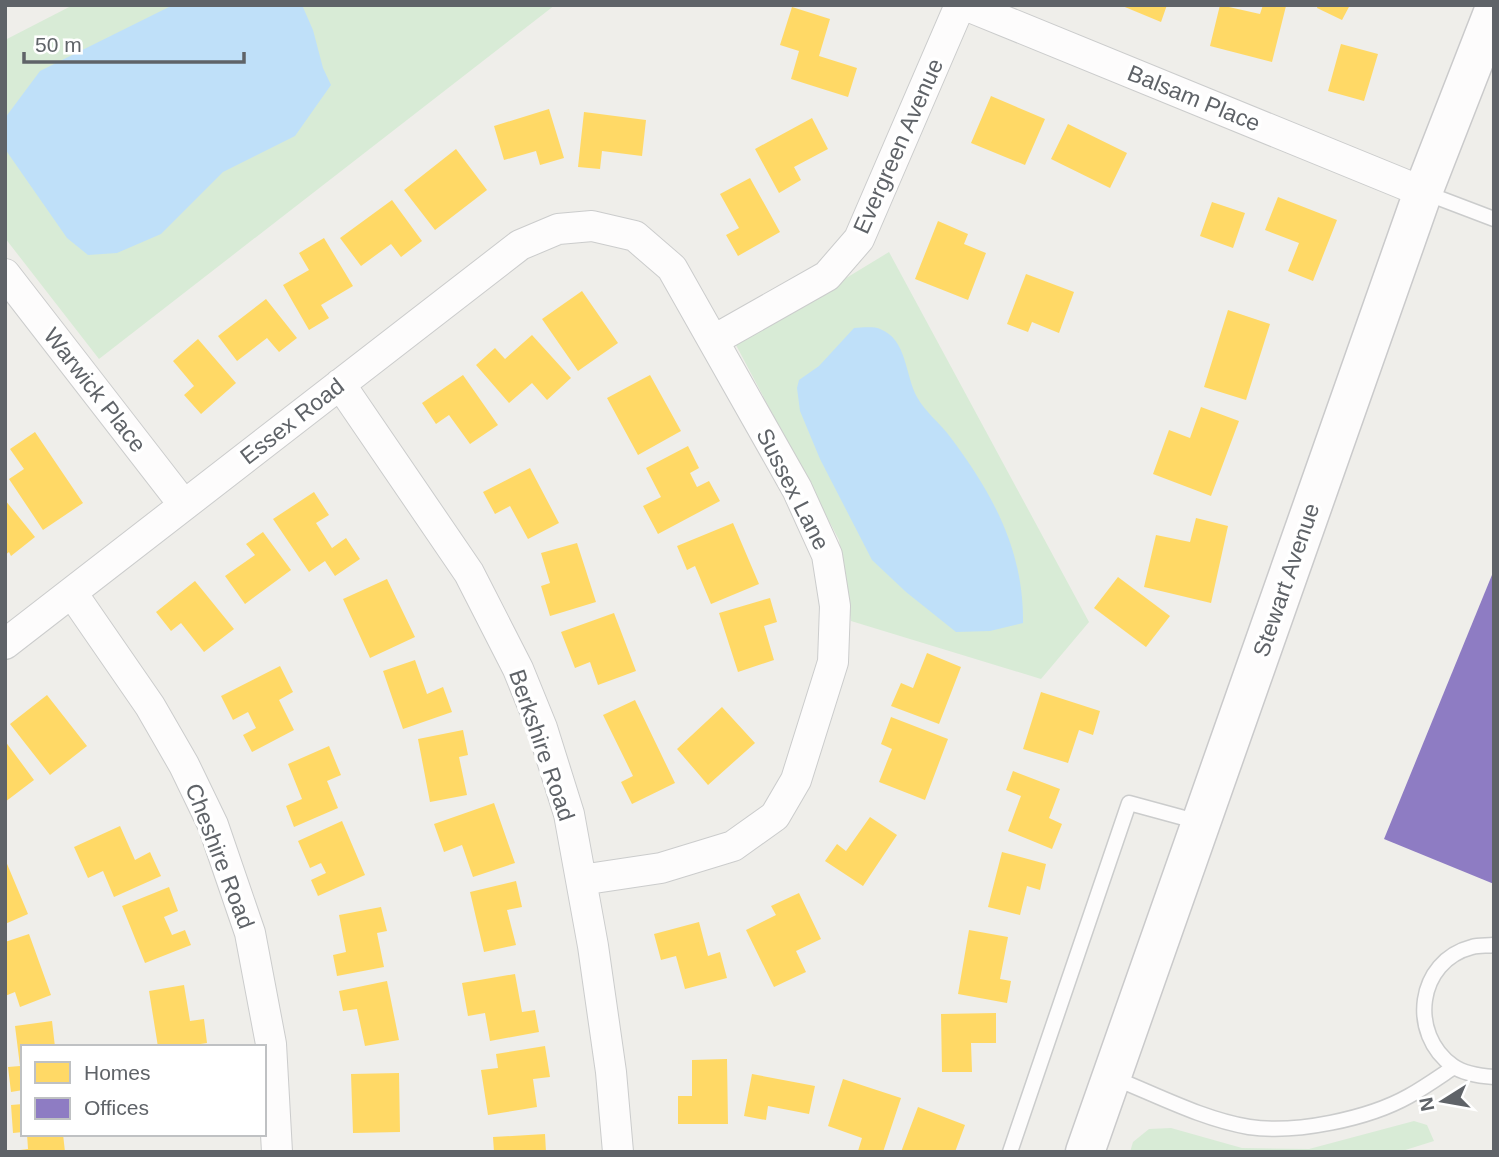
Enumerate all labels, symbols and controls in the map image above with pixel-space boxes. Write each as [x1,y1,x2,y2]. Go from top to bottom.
scale bar [24,21,245,65]
text: 50 m [35,33,82,56]
street label: Evergreen Avenue [848,54,948,238]
street label: Balsam Place [1124,60,1264,136]
street label: Warwick Place [39,323,151,457]
street label: Essex Road [235,373,349,469]
street label: Sussex Lane [751,424,835,554]
street label: Stewart Avenue [1248,500,1324,660]
street label: Berkshire Road [504,666,580,824]
street label: Cheshire Road [180,780,260,932]
legend [21,1045,266,1136]
text: Homes [84,1061,151,1084]
north arrow [1408,1066,1478,1136]
text: N [1415,1095,1438,1113]
text: Offices [84,1096,149,1119]

